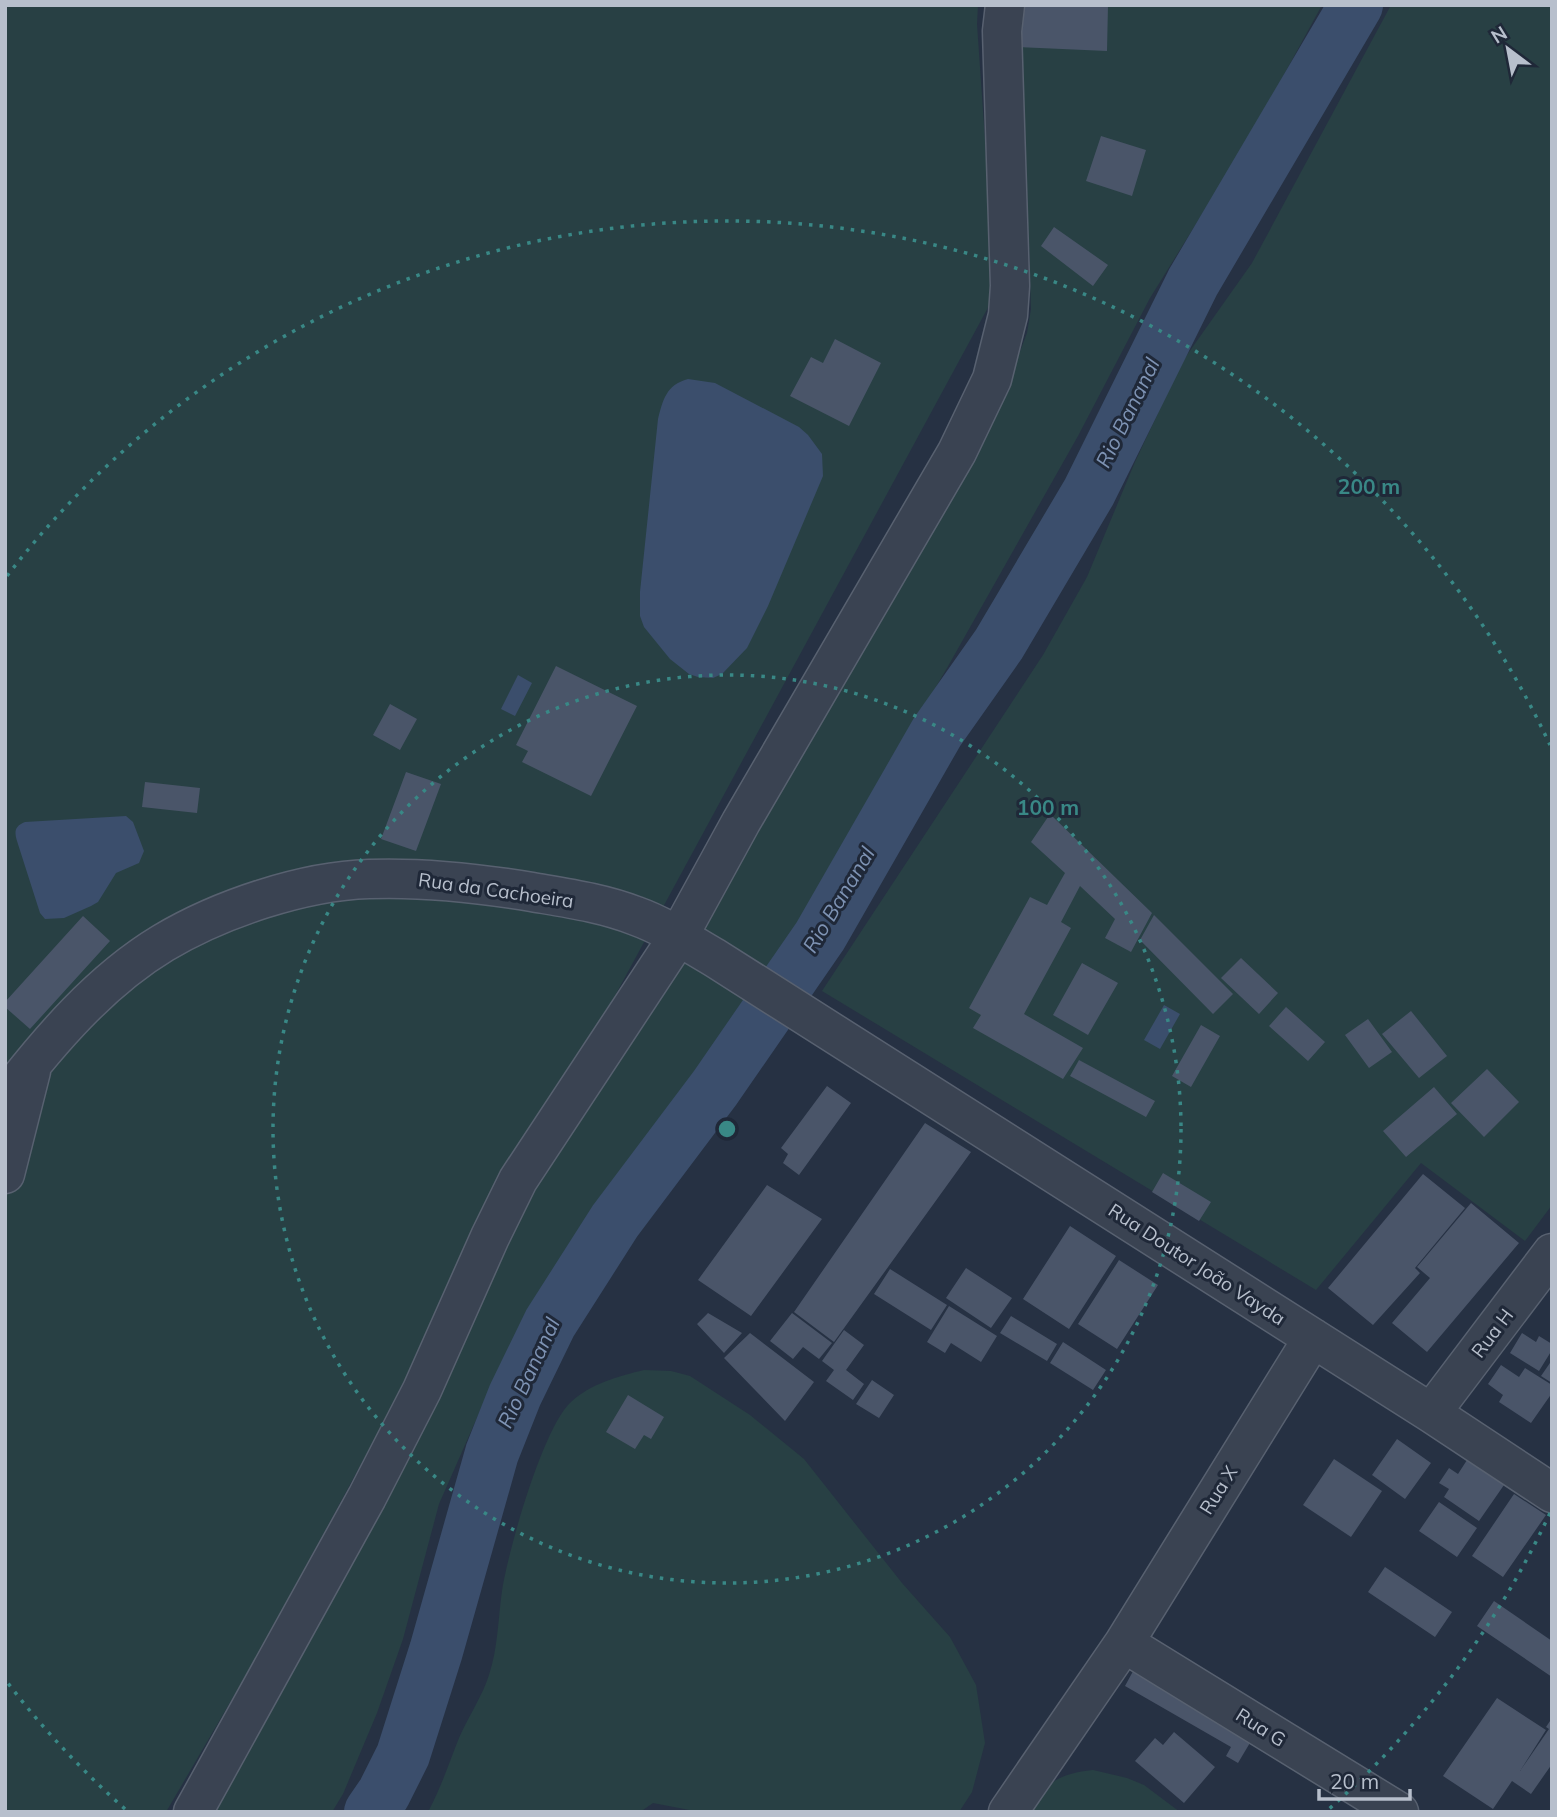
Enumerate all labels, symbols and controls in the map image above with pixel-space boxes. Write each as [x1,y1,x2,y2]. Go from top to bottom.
north arrow [1473,14,1543,84]
text: N [1487,21,1511,49]
water label: Rio Bananal [1089,354,1165,472]
text: 200 m [1338,473,1400,499]
text: 100 m [1017,794,1079,820]
water label: Rio Bananal [796,842,880,957]
street label: Rua da Cachoeira [417,867,575,913]
centre of rings [715,1117,739,1141]
street label: Rua Doutor João Vayda [1104,1198,1290,1330]
street label: Rua H [1466,1304,1518,1362]
water label: Rio Bananal [491,1313,565,1432]
street label: Rua X [1194,1461,1243,1519]
street label: Rua G [1232,1702,1290,1752]
scale bar [1319,1758,1410,1802]
text: 20 m [1330,1768,1379,1794]

